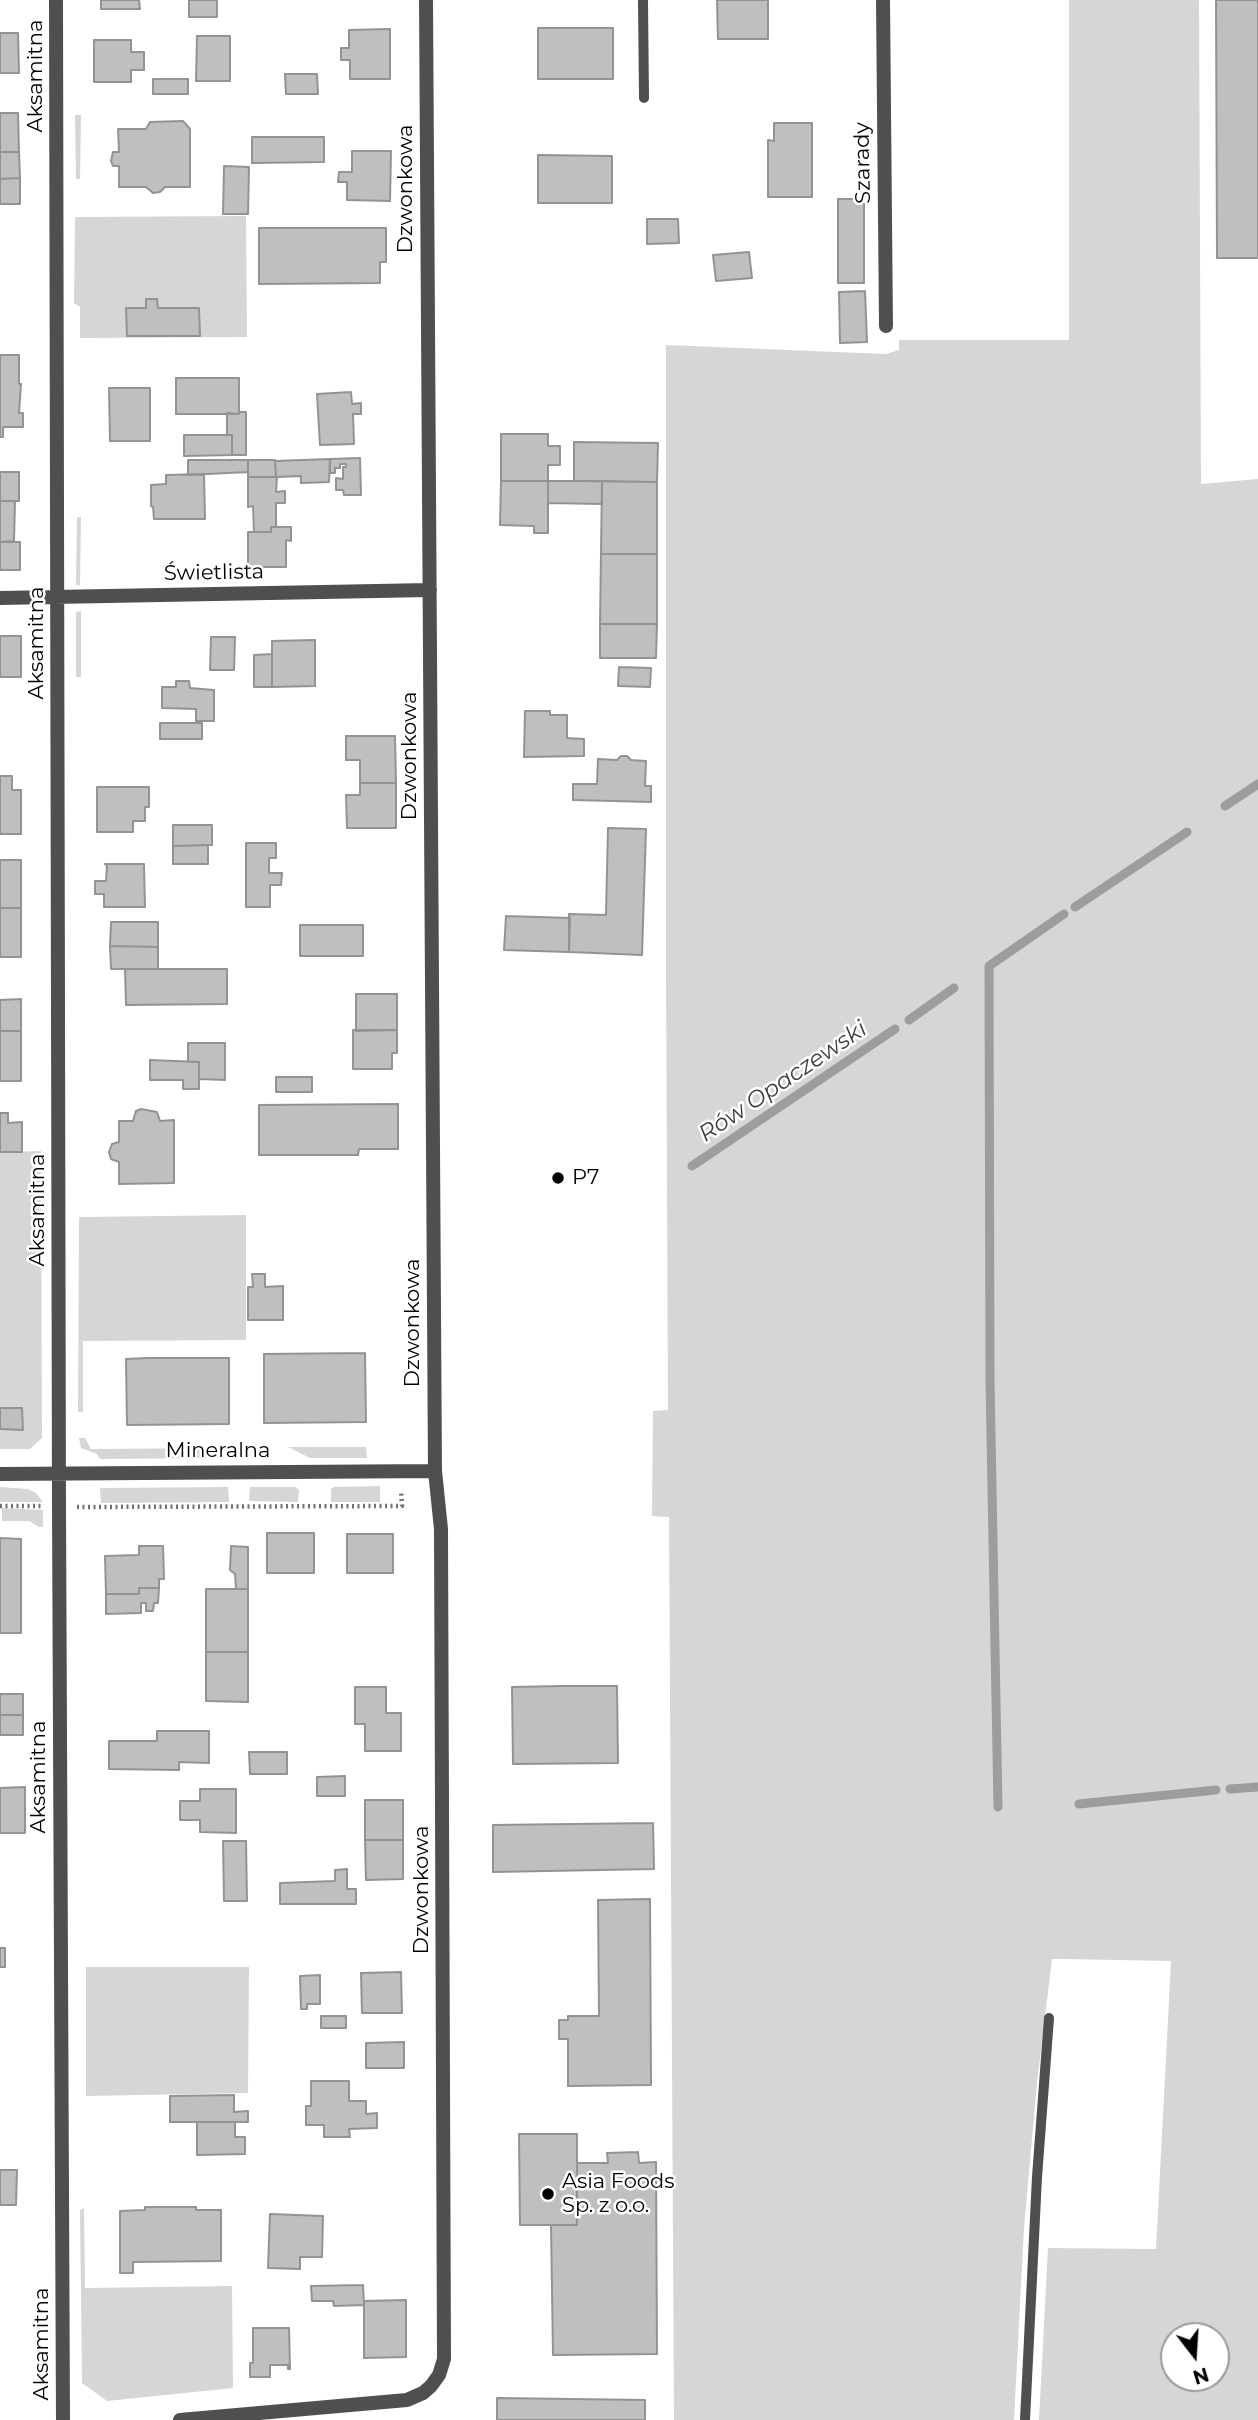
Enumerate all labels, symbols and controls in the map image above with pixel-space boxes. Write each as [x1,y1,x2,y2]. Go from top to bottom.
street label: Aksamitna [23,20,49,132]
street label: Szarady [850,122,876,204]
street label: Dzwonkowa [393,125,419,253]
street label: Świetlista [164,560,264,586]
street label: Aksamitna [24,587,50,699]
street label: Dzwonkowa [397,692,423,820]
water label: Rów Opaczewski [694,1016,872,1148]
street label: Aksamitna [25,1154,51,1266]
place label: P7 [572,1165,599,1191]
marker: P7 [550,1170,566,1186]
street label: Dzwonkowa [400,1259,426,1387]
street label: Mineralna [166,1438,270,1464]
street label: Aksamitna [26,1721,52,1833]
street label: Dzwonkowa [409,1826,435,1954]
place label: Asia Foods Sp. z o.o. [562,2169,674,2219]
marker: Asia Foods Sp. z o.o. [540,2186,556,2202]
street label: Aksamitna [29,2288,55,2400]
north arrow [1160,2322,1230,2392]
text: N [1190,2362,1211,2389]

